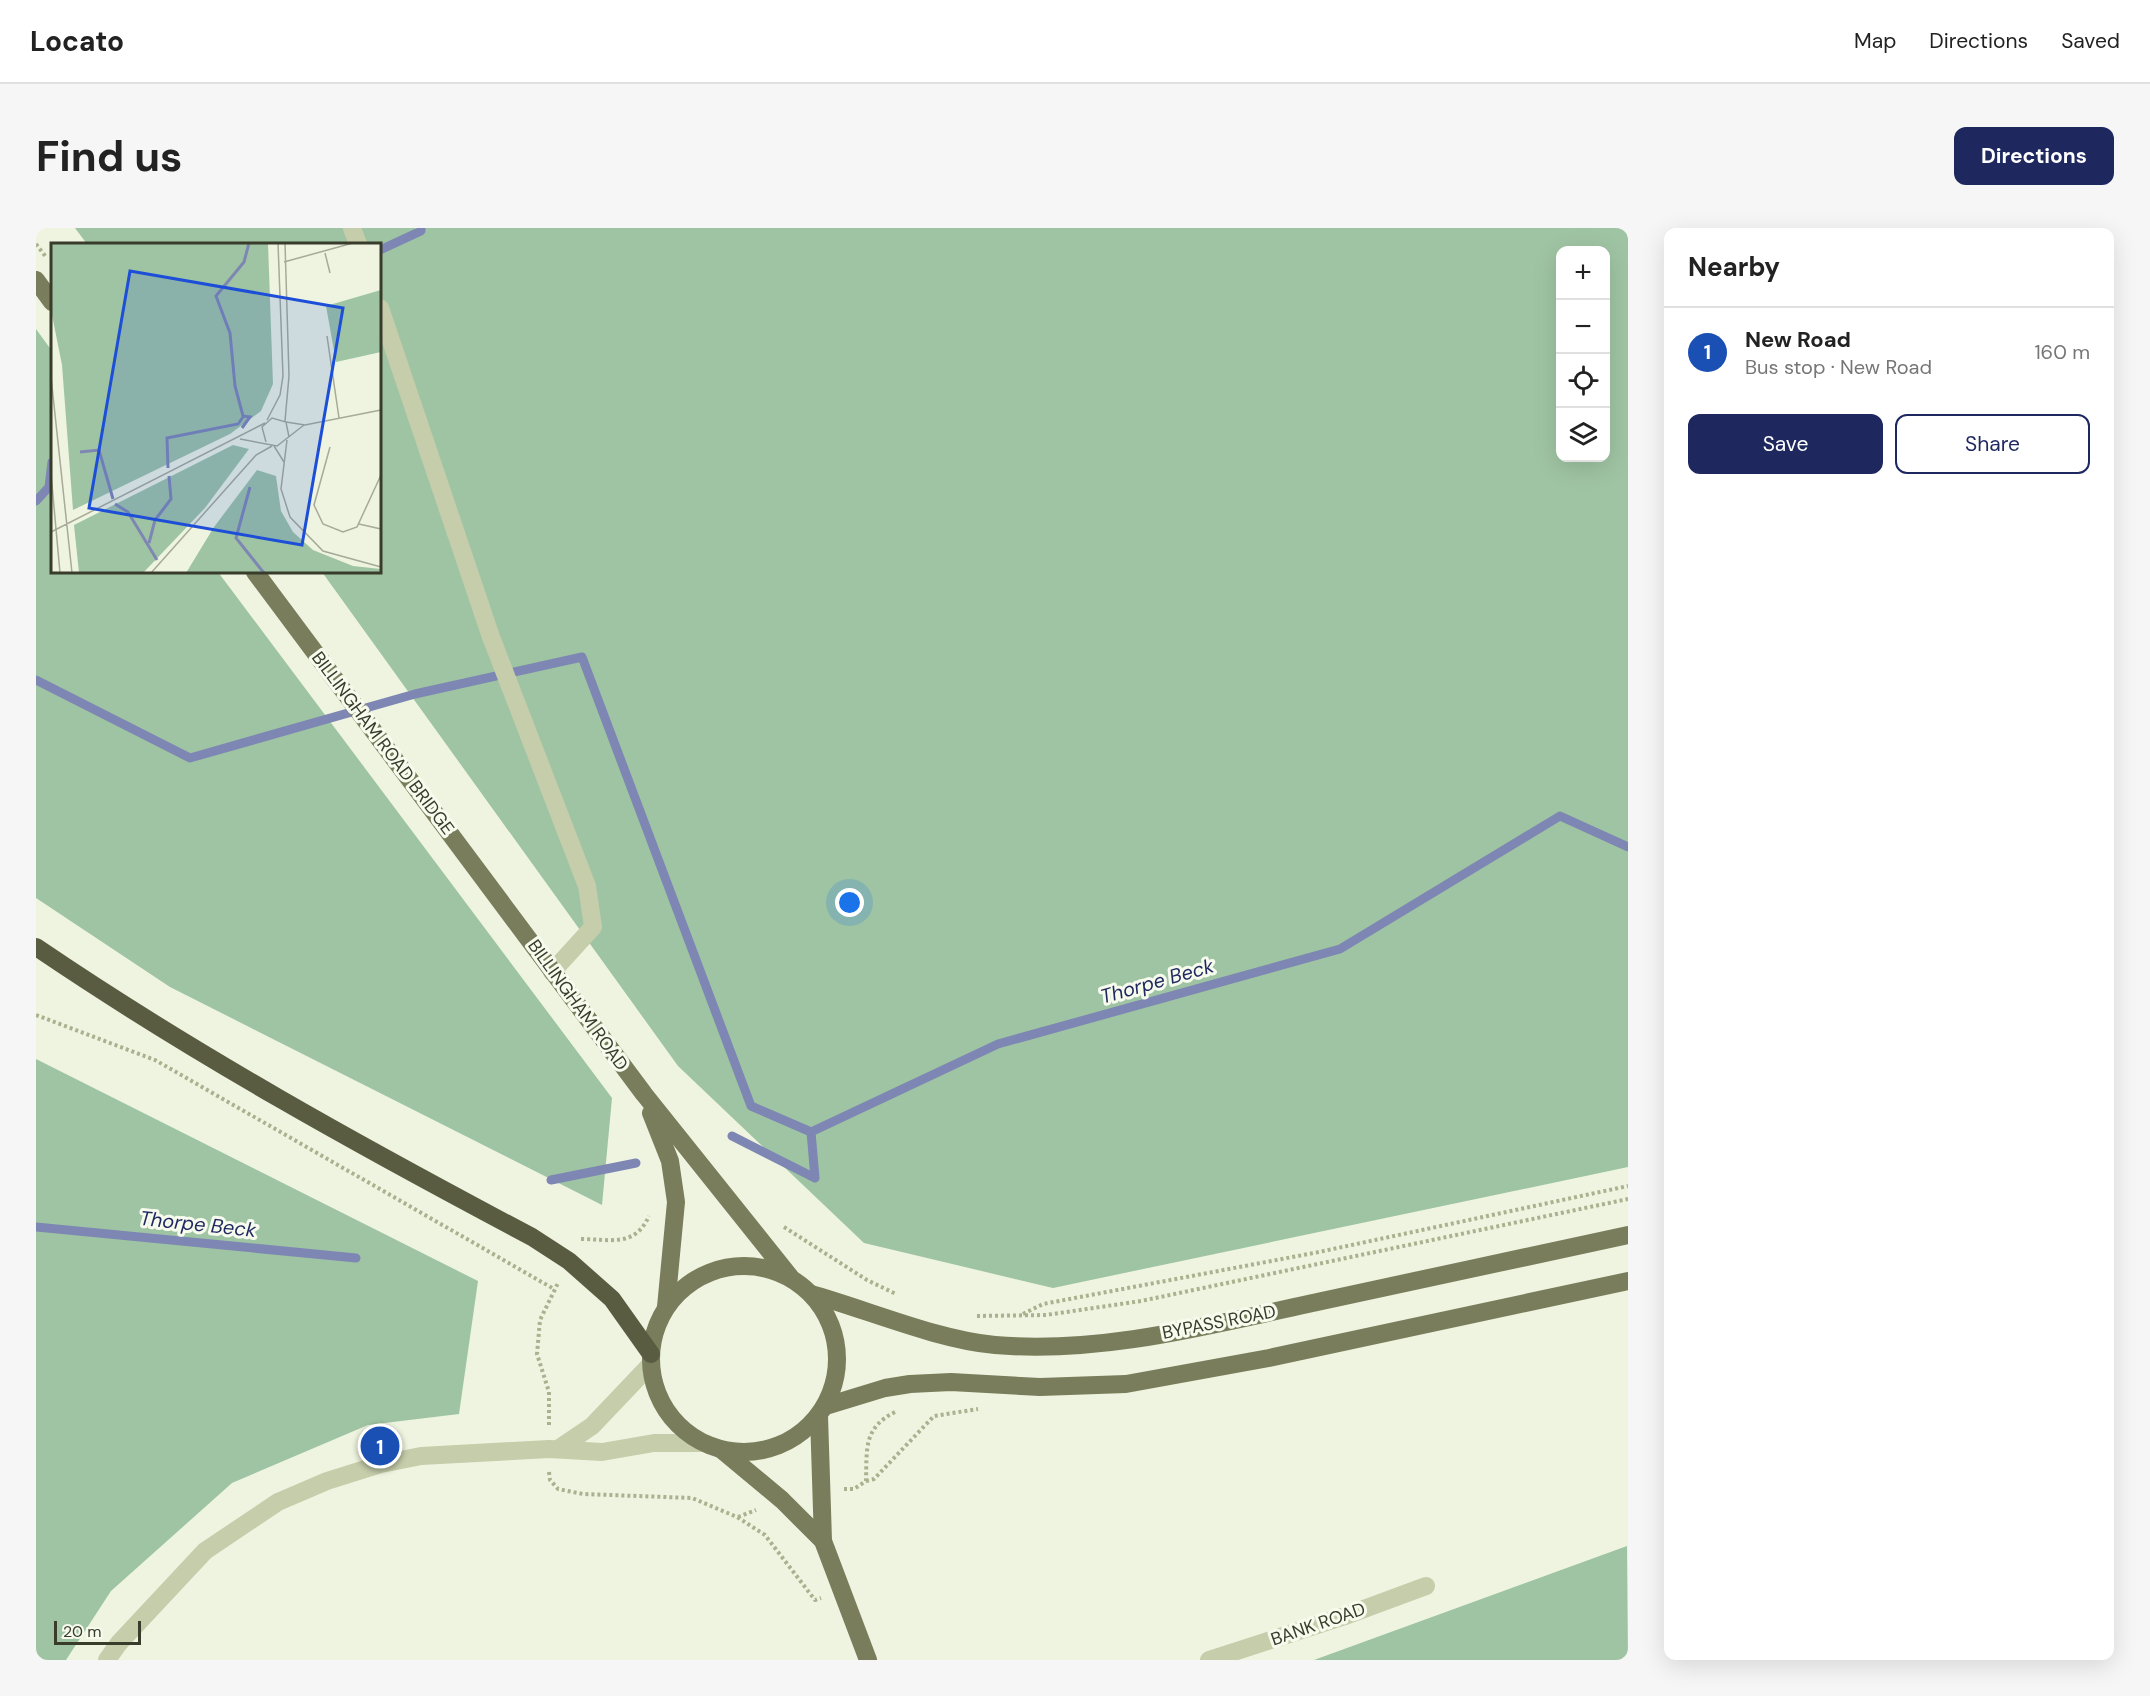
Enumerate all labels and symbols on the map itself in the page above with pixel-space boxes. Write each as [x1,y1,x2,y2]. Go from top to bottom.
inset map [51,243,381,573]
street label: BILLINGHAM ROAD BRIDGE [306,647,460,839]
your location [835,888,864,917]
street label: BILLINGHAM ROAD [522,935,634,1075]
water label: Thorpe Beck [1097,952,1217,1010]
water label: Thorpe Beck [139,1205,258,1243]
street label: BYPASS ROAD [1160,1299,1278,1345]
pin: 1 [360,1424,400,1468]
street label: BANK ROAD [1268,1597,1368,1651]
scale bar [54,1618,141,1646]

